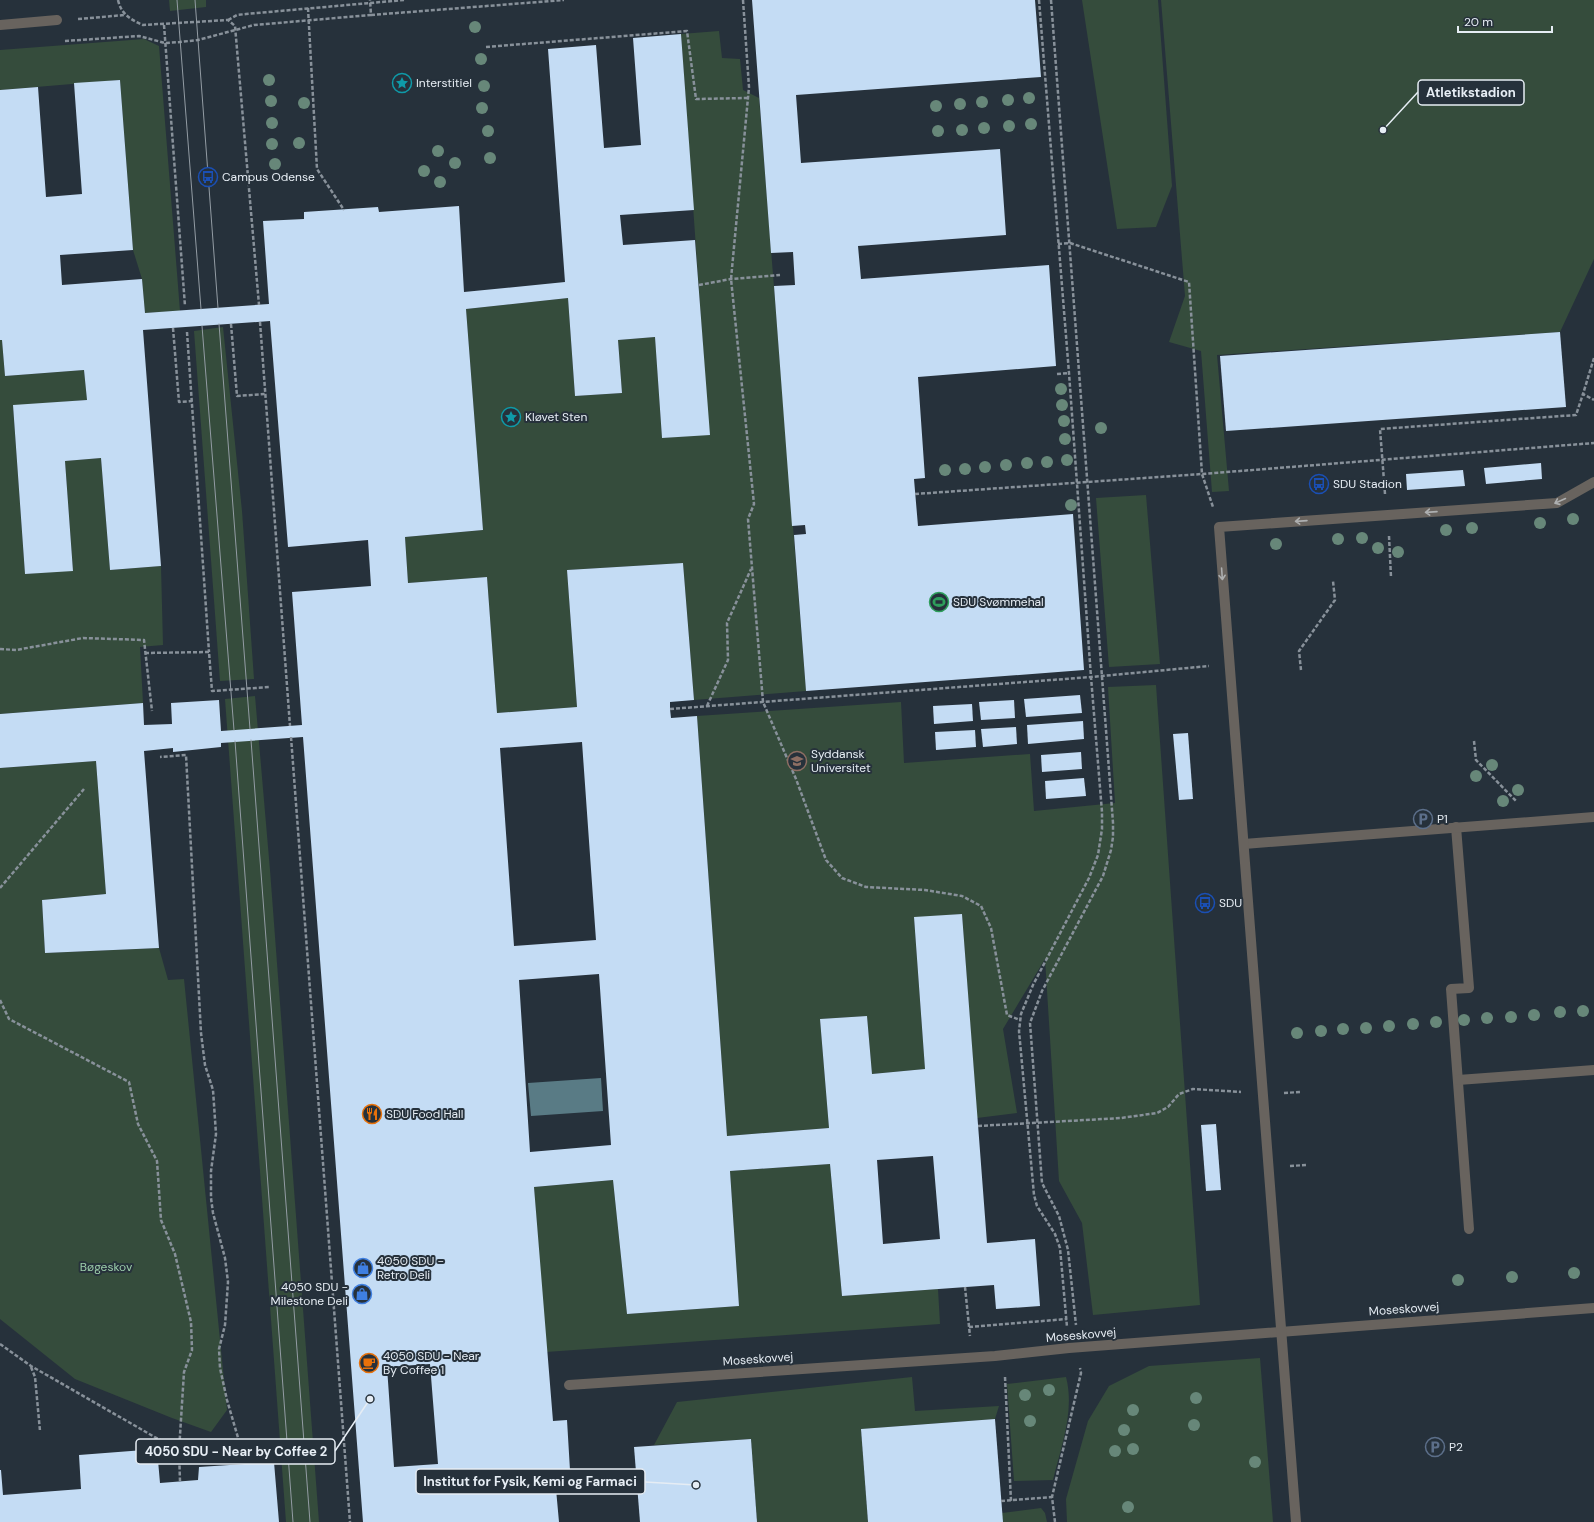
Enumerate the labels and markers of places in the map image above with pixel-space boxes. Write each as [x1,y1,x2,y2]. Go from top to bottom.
place icon: Interstitiel [391,72,413,94]
place label: Interstitiel [416,75,472,91]
callout: Atletikstadion [1418,80,1524,105]
bus stop icon: Campus Odense [197,166,219,188]
place label: Campus Odense [222,169,315,185]
place icon: Kløvet Sten [500,406,522,428]
place label: Kløvet Sten [525,409,587,425]
bus stop icon: SDU Stadion [1308,473,1330,495]
place label: SDU Stadion [1333,476,1402,492]
sports icon: SDU Svømmehal [928,591,950,613]
place label: SDU Svømmehal [953,594,1044,610]
place label: Syddansk Universitet [811,746,871,776]
school or university icon: Syddansk Universitet [786,750,808,772]
parking icon: P1 [1412,808,1434,830]
place label: P1 [1437,811,1448,827]
bus stop icon: SDU [1194,892,1216,914]
place label: SDU [1219,895,1242,911]
restaurant icon: SDU Food Hall [361,1103,383,1125]
place label: SDU Food Hall [386,1106,463,1122]
place label: 4050 SDU - Retro Deli [377,1253,444,1283]
shop icon: 4050 SDU - Retro Deli [352,1257,374,1279]
place label: 4050 SDU - Milestone Deli [271,1279,348,1309]
shop icon: 4050 SDU - Milestone Deli [351,1283,373,1305]
place label: 4050 SDU - Near By Coffee 1 [383,1348,480,1378]
cafe icon: 4050 SDU - Near By Coffee 1 [358,1352,380,1374]
parking icon: P2 [1424,1436,1446,1458]
callout: 4050 SDU - Near by Coffee 2 [136,1439,335,1464]
place label: P2 [1449,1439,1463,1455]
callout: Institut for Fysik, Kemi og Farmaci [416,1469,645,1494]

